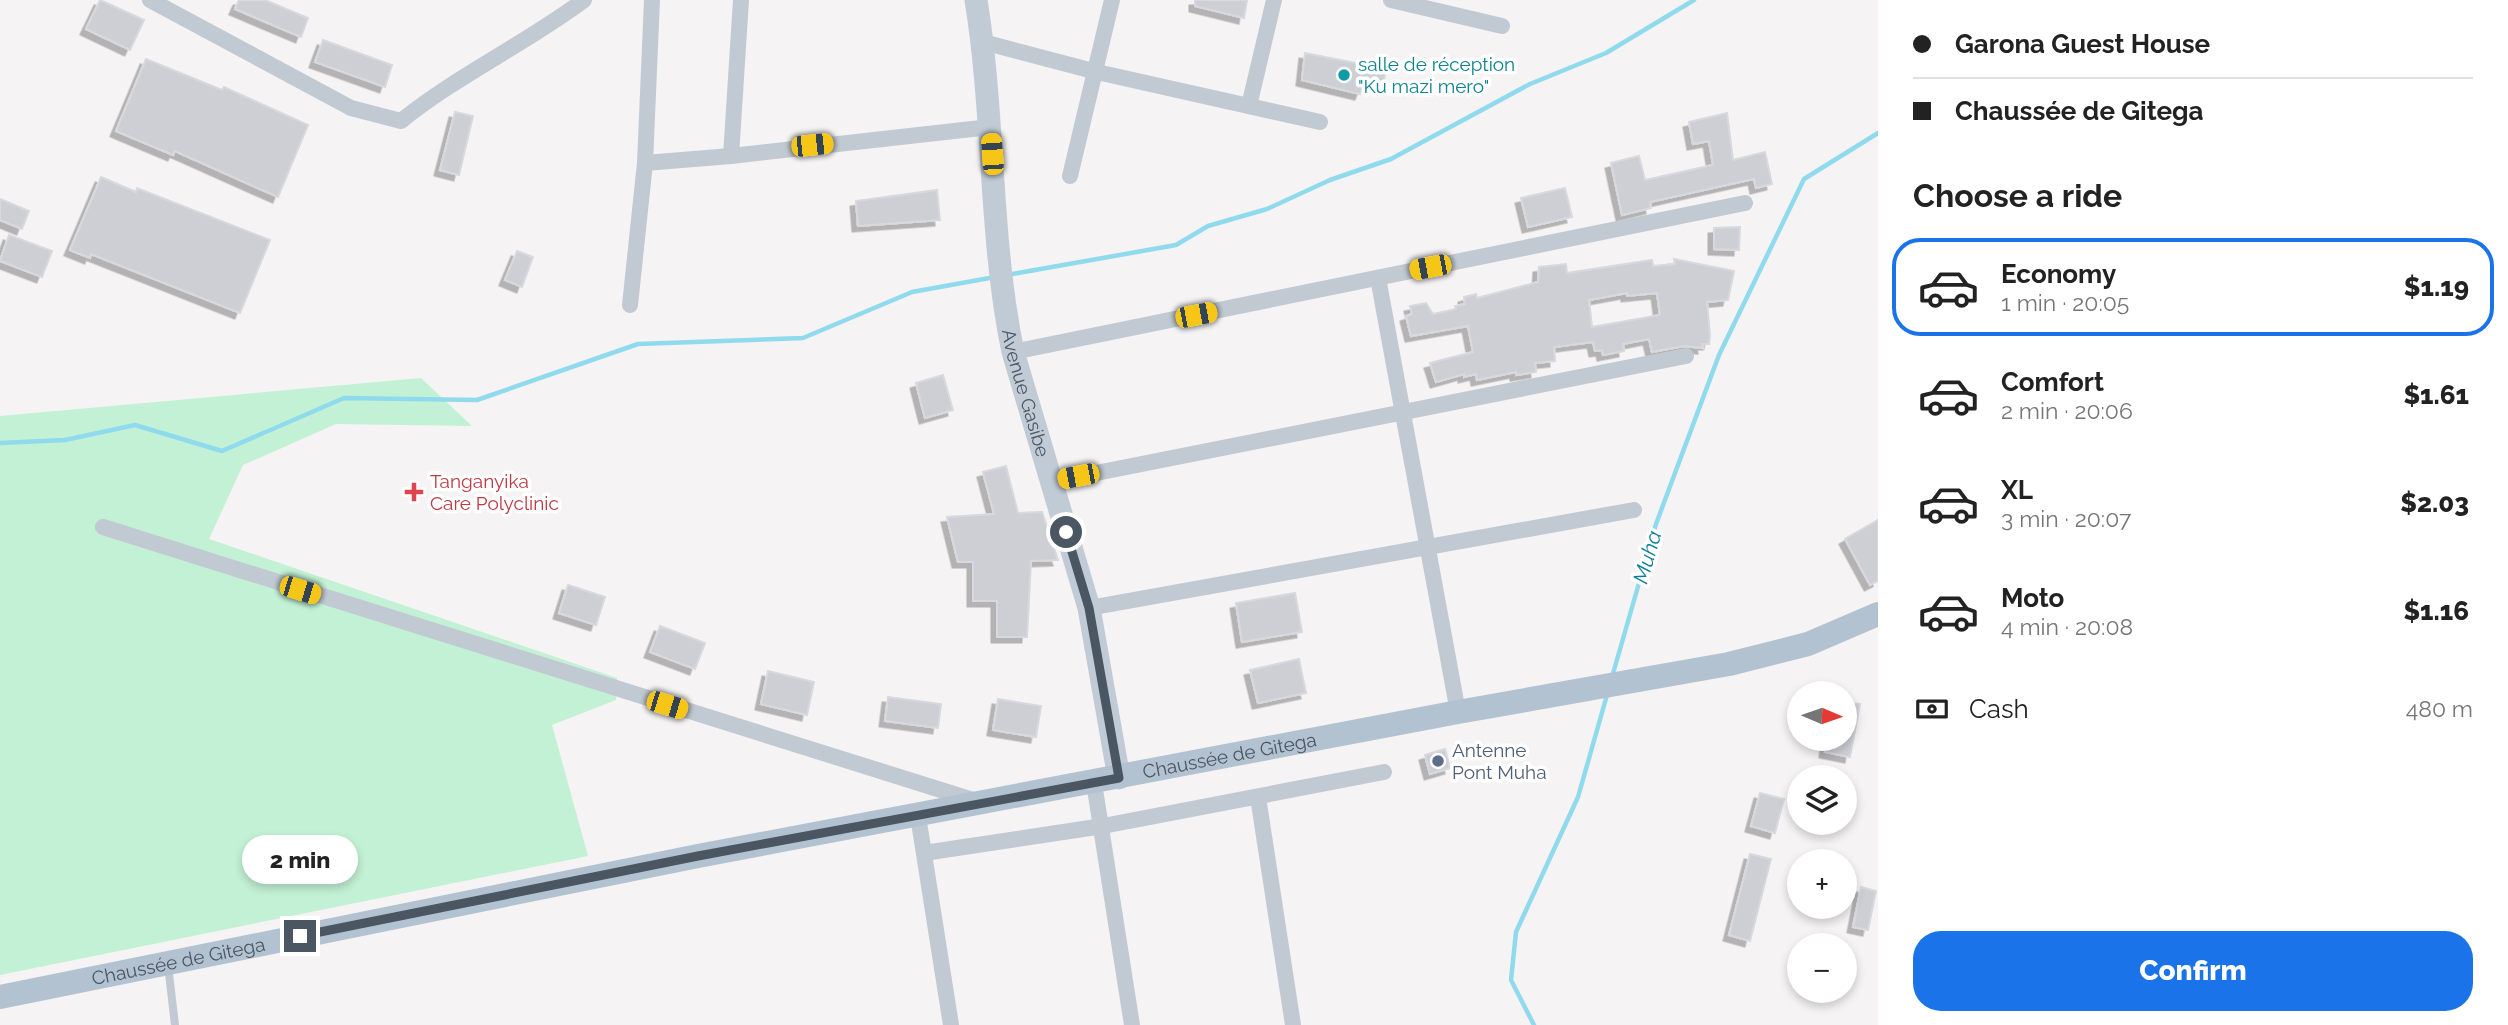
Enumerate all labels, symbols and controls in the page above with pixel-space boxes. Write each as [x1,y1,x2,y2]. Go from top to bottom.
text: Garona Guest House [1955,29,2210,59]
place label: salle de réception "Ku mazi mero" [1358,53,1515,97]
marker: salle de réception "Ku mazi mero" [1336,67,1352,83]
text: Chaussée de Gitega [1955,96,2203,126]
car [791,132,834,158]
car [981,132,1004,176]
text: Choose a ride [1913,177,2122,214]
car [1408,253,1453,281]
icon: car [1917,256,1980,319]
text: Economy [2001,259,2116,289]
text: $1.19 [2404,272,2469,302]
text: 1 min · 20:05 [2001,289,2129,316]
car [1174,301,1219,329]
street label: Avenue Gasibe [998,327,1054,459]
icon: car [1917,364,1980,427]
text: Comfort [2001,367,2104,397]
text: $1.61 [2403,380,2469,410]
text: 2 min · 20:06 [2001,397,2133,424]
car [1056,462,1101,490]
place label: Tanganyika Care Polyclinic [430,470,559,514]
icon: car [1917,472,1980,535]
text: XL [2001,475,2033,505]
marker: Tanganyika Care Polyclinic [404,482,424,502]
text: $2.03 [2400,488,2469,518]
text: 3 min · 20:07 [2001,505,2131,532]
route start [1050,516,1082,548]
water label: Muha [1628,528,1666,586]
car [277,574,324,606]
icon: car [1917,580,1980,643]
text: Moto [2001,583,2064,613]
text: $1.16 [2403,596,2469,626]
text: 4 min · 20:08 [2001,613,2133,640]
north arrow [1787,681,1857,751]
map controls [1787,681,1857,1003]
car [644,689,691,721]
icon: cash [1913,690,1951,728]
text: Cash [1969,694,2029,724]
text: 480 m [2406,695,2473,722]
street label: Chaussée de Gitega [1141,728,1318,783]
place label: Antenne Pont Muha [1452,739,1547,783]
marker: Antenne Pont Muha [1430,753,1446,769]
button: layers [1787,765,1857,835]
callout: 2 min [242,834,358,884]
text: 2 min [270,846,330,873]
button: + [1787,849,1857,919]
route end [284,920,316,952]
button: Confirm [1913,931,2473,1011]
street label: Chaussée de Gitega [90,933,267,989]
button: − [1787,933,1857,1003]

